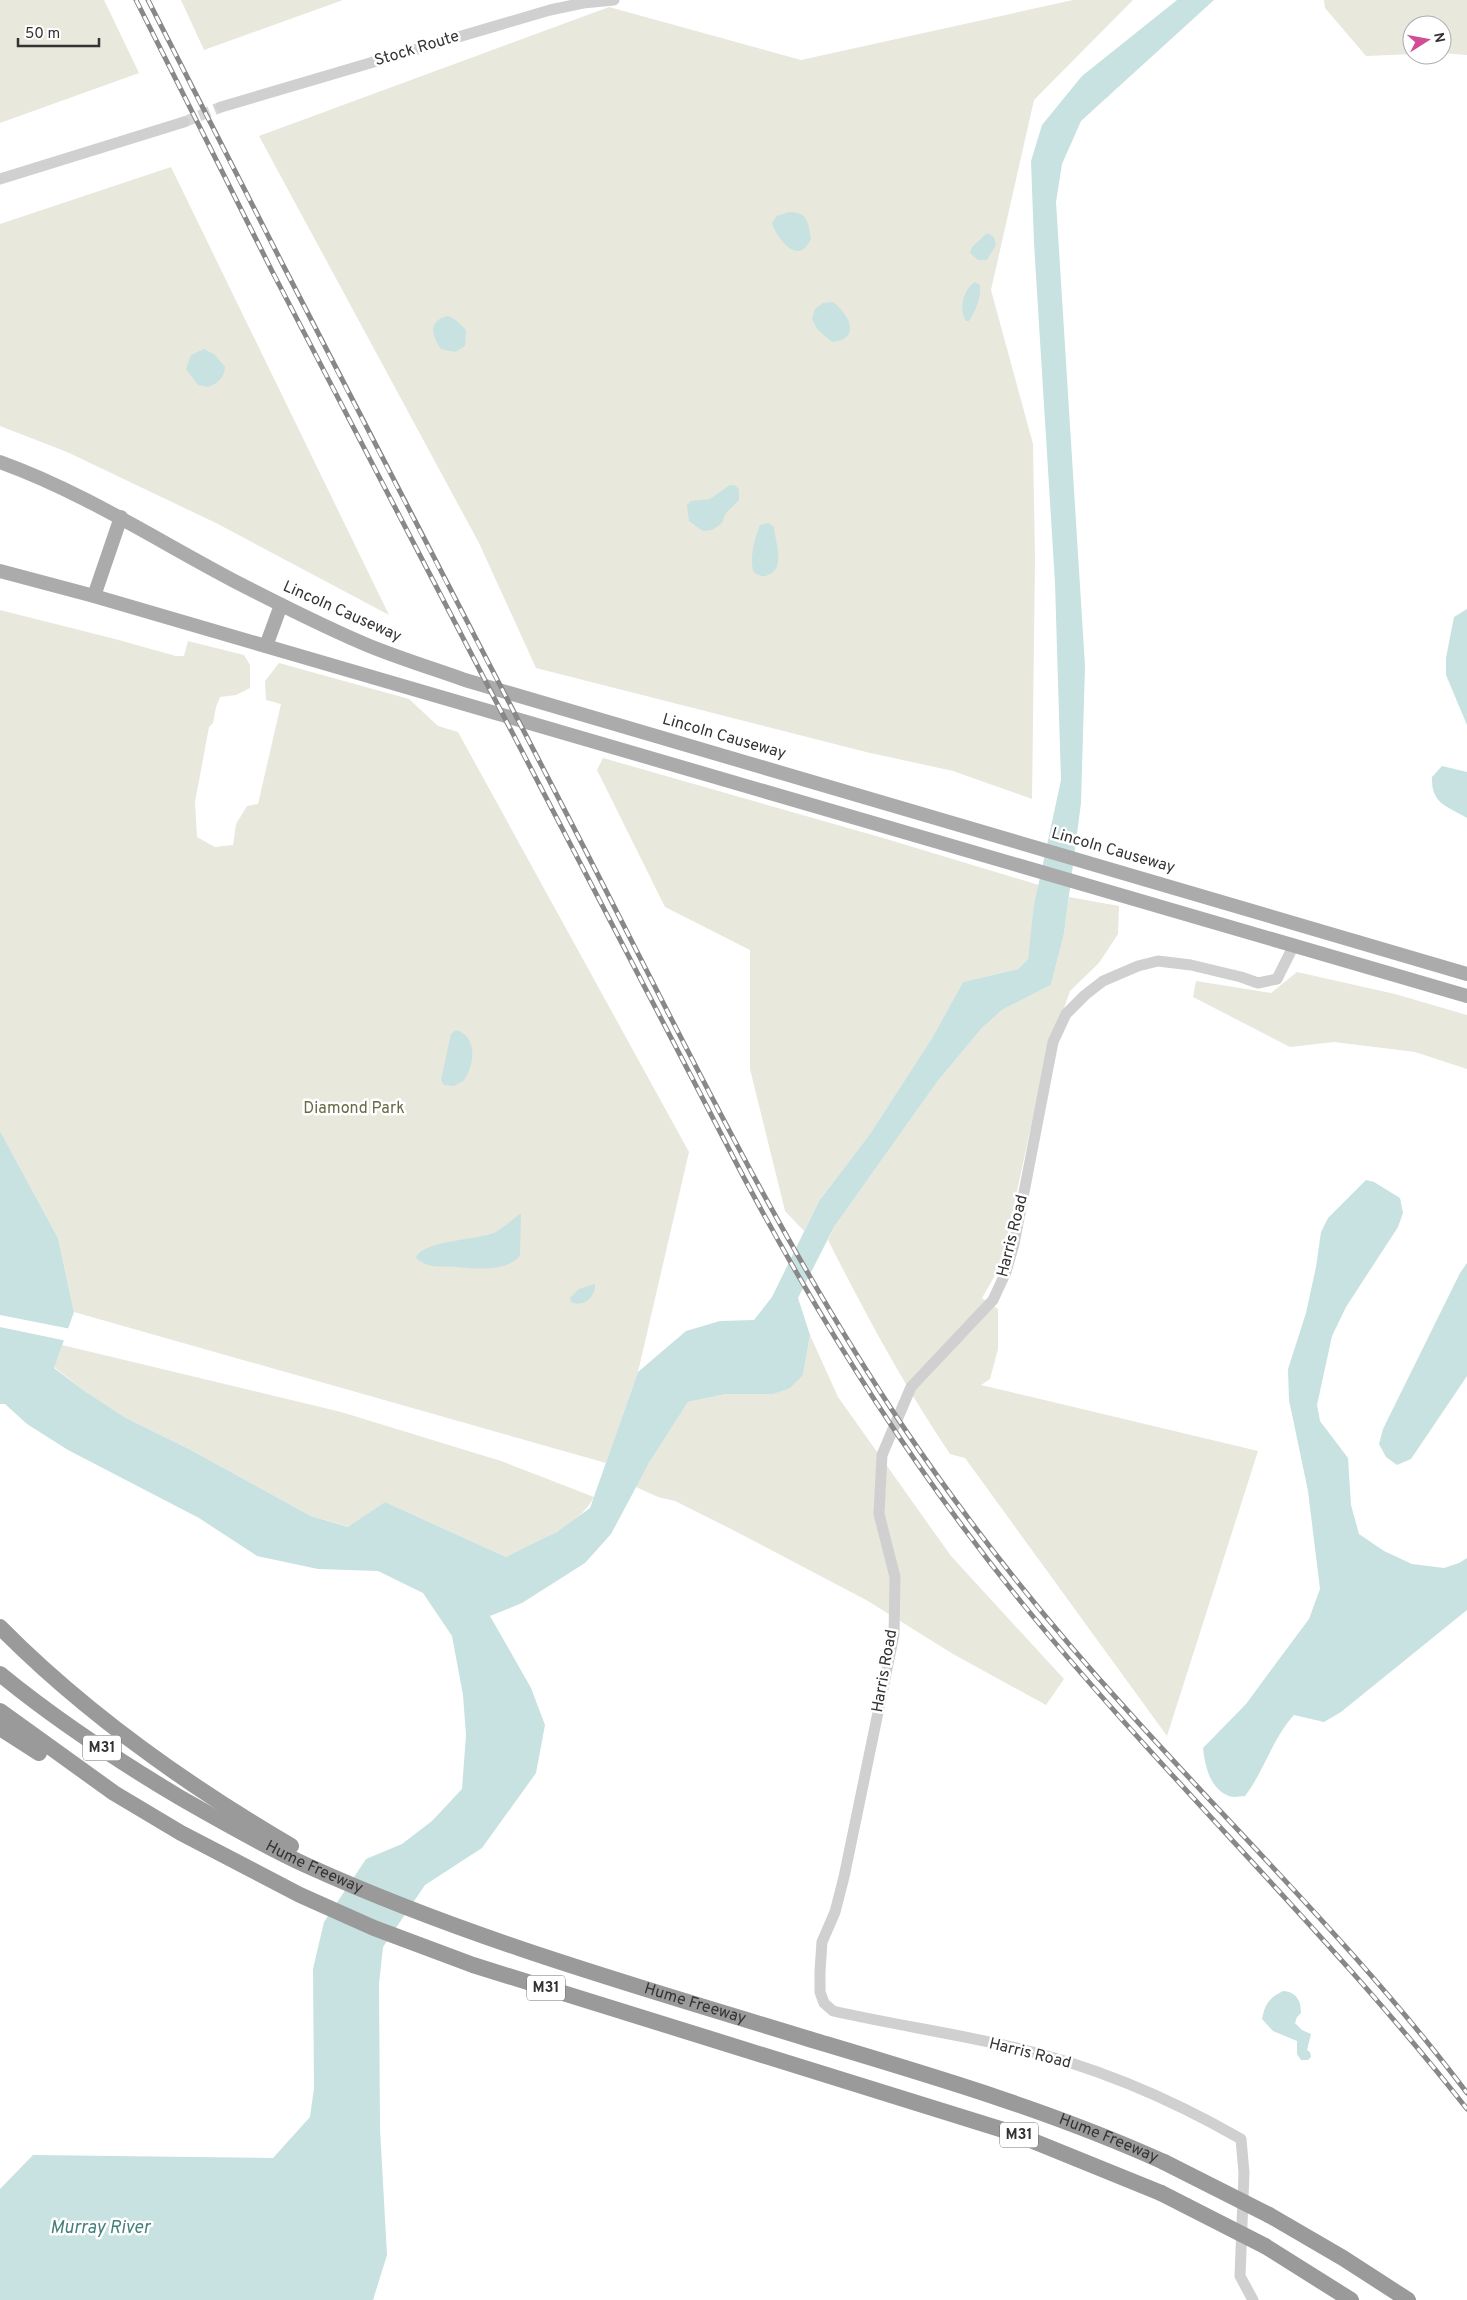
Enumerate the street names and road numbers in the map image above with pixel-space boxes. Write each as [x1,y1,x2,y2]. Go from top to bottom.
street label: Stock Route [372,27,462,71]
street label: Lincoln Causeway [279,577,405,647]
street label: Lincoln Causeway [660,710,788,764]
street label: Lincoln Causeway [1049,824,1177,878]
street label: Harris Road [993,1193,1033,1279]
street label: Harris Road [868,1628,902,1714]
road number: M31 [83,1736,121,1760]
street label: Hume Freeway [262,1837,366,1899]
road number: M31 [527,1976,565,2000]
street label: Hume Freeway [642,1979,748,2029]
street label: Harris Road [987,2034,1073,2074]
street label: Hume Freeway [1056,2110,1161,2168]
road number: M31 [1000,2122,1038,2148]

